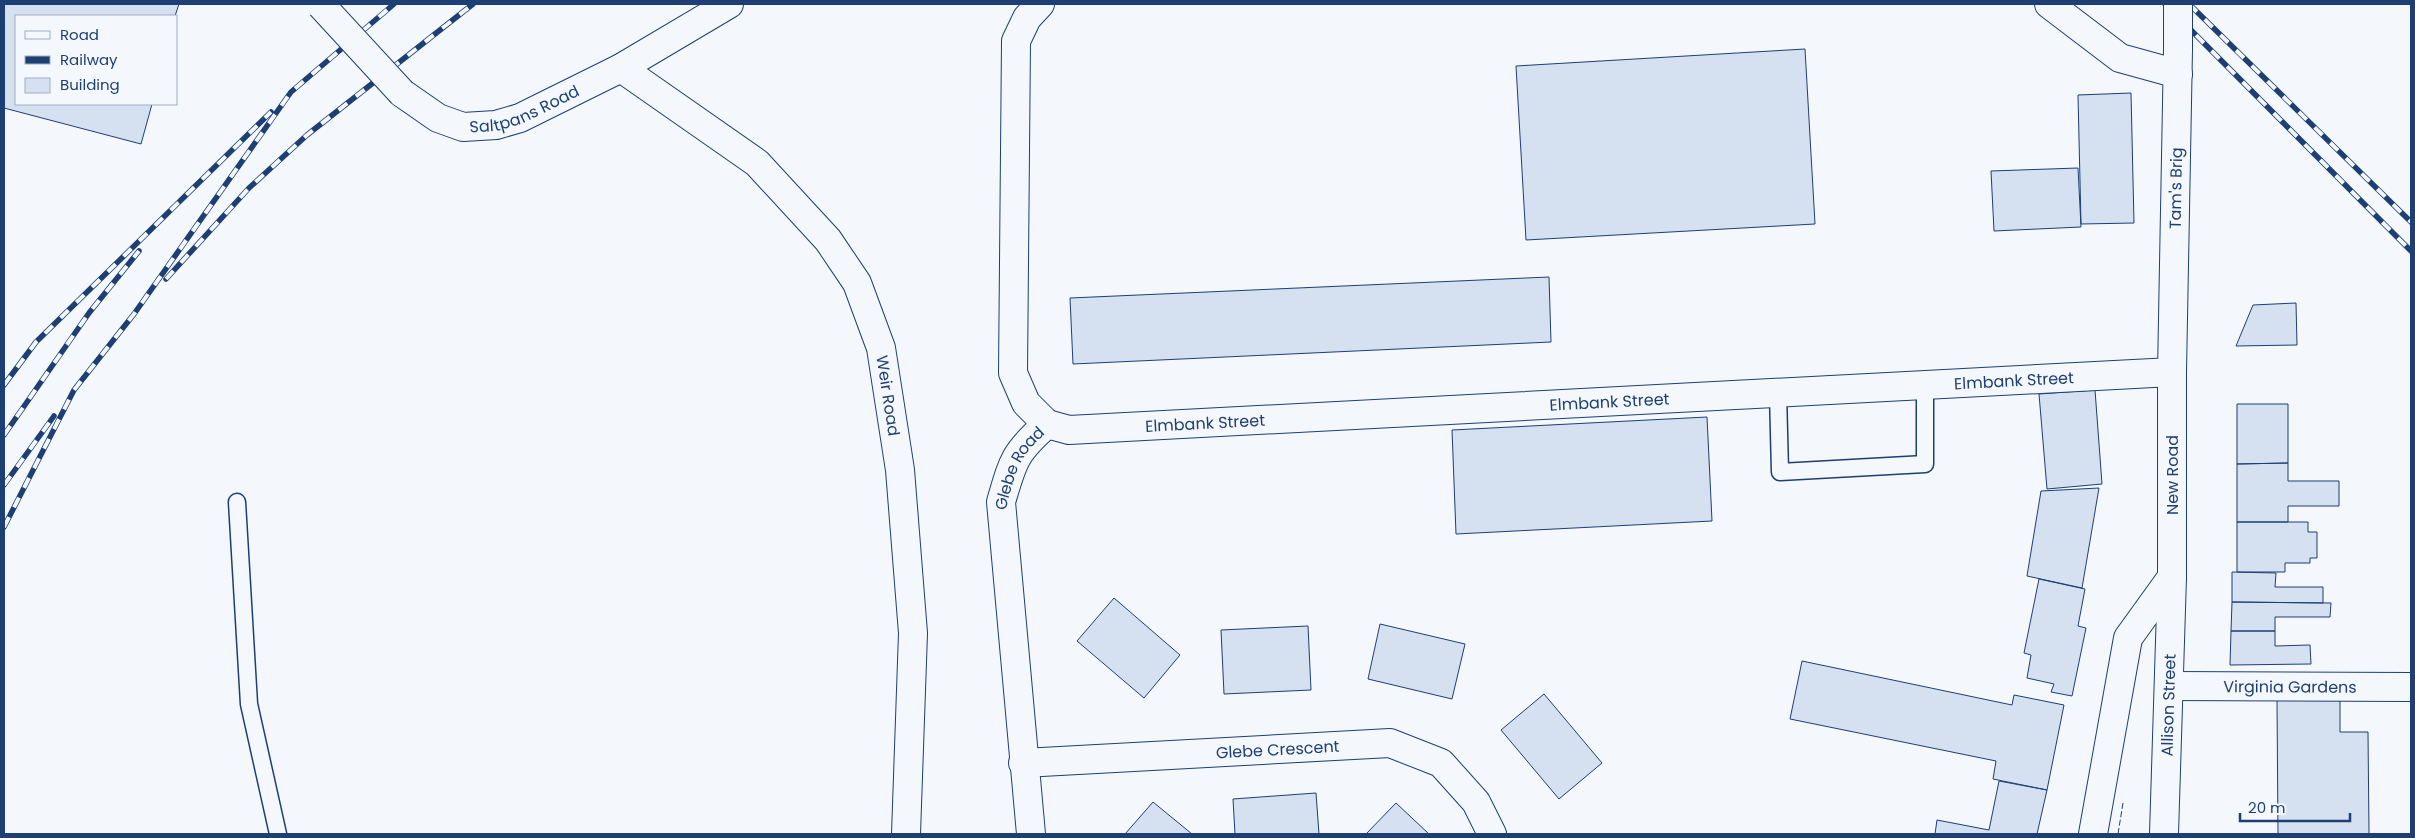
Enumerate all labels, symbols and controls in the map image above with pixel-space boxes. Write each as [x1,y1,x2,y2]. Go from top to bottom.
legend [15,15,178,105]
text: Road [60,24,99,45]
text: Railway [60,49,118,70]
text: Building [60,74,120,95]
street label: Saltpans Road [469,79,583,138]
street label: Tam's Brig [2163,147,2188,229]
street label: Weir Road [871,354,906,438]
street label: Elmbank Street [1953,366,2075,395]
street label: Elmbank Street [1549,387,1670,416]
street label: Elmbank Street [1145,408,1266,437]
street label: Glebe Road [989,421,1049,511]
street label: New Road [2161,435,2184,515]
street label: Allison Street [2155,653,2181,757]
street label: Virginia Gardens [2223,675,2357,698]
street label: Glebe Crescent [1215,734,1340,764]
scale bar [2240,790,2350,822]
text: 20 m [2248,797,2286,818]

